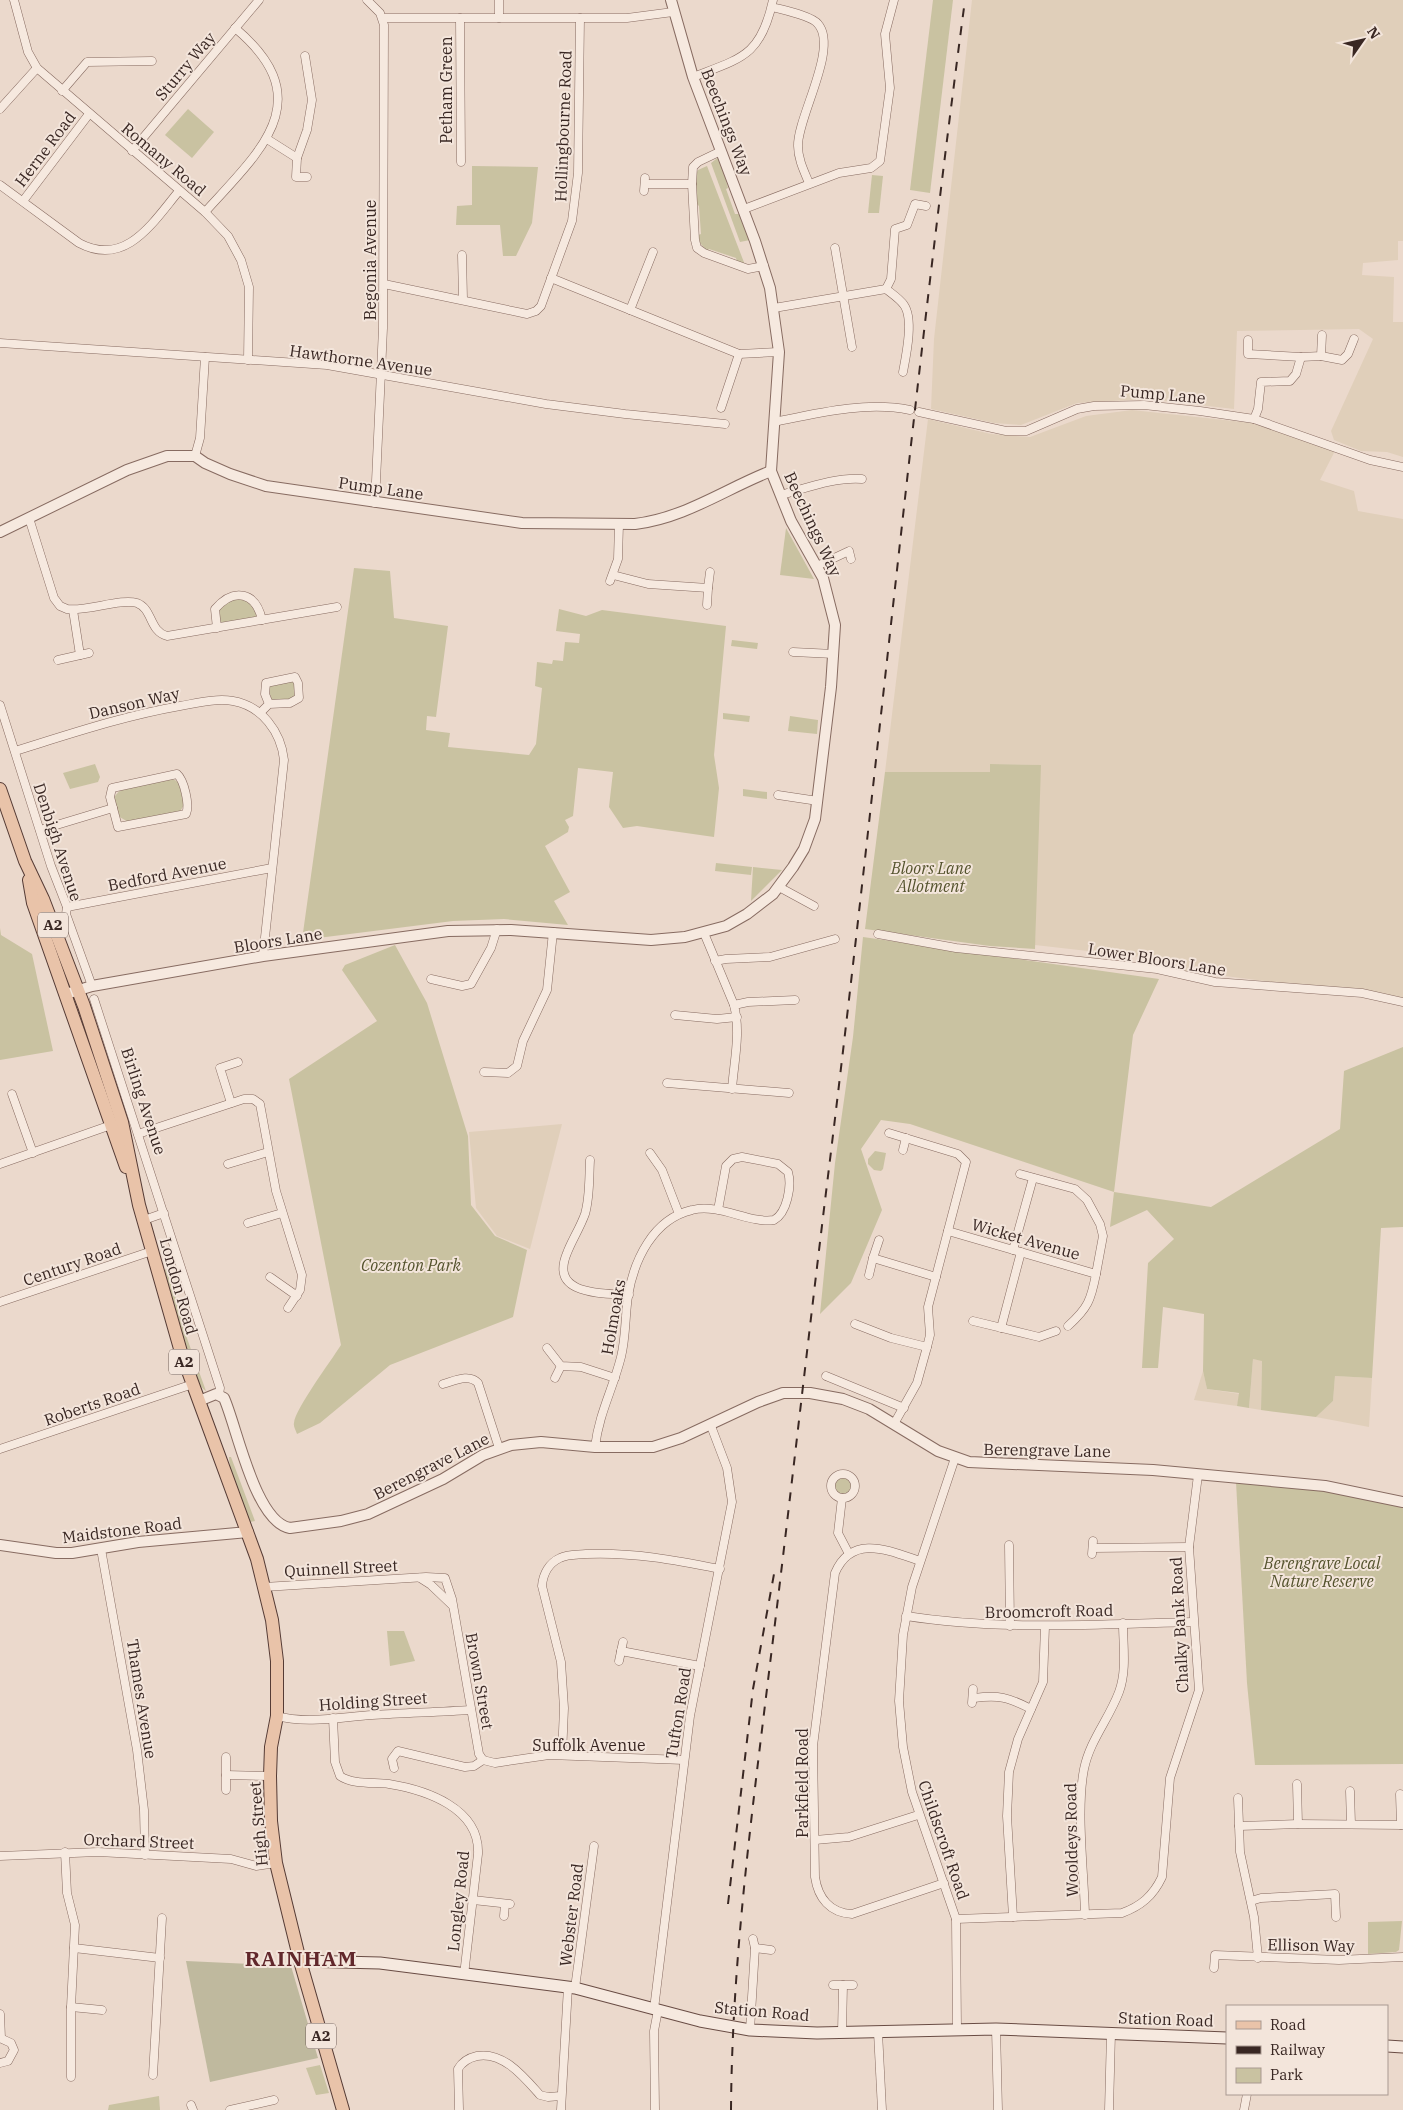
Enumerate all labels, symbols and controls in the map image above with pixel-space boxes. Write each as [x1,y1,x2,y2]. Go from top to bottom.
north arrow [1338,15,1388,65]
text: N [1363,23,1384,42]
street label: Sturry Way [150,27,220,104]
street label: Petham Green [436,36,456,144]
street label: Hollingbourne Road [550,50,576,202]
street label: Beechings Way [697,66,757,179]
street label: Herne Road [10,107,80,191]
street label: Romany Road [118,118,210,200]
street label: Begonia Avenue [360,200,380,320]
street label: Hawthorne Avenue [288,340,434,380]
street label: Pump Lane [1119,380,1207,408]
street label: Beechings Way [780,468,846,580]
street label: Pump Lane [337,472,425,504]
street label: Danson Way [87,683,182,723]
street label: Denbigh Avenue [29,780,87,904]
street label: Bedford Avenue [106,853,228,895]
park label: Bloors Lane Allotment [890,858,971,896]
road number: A2 [38,912,68,938]
street label: Bloors Lane [232,923,324,957]
street label: Lower Bloors Lane [1087,938,1227,980]
street label: Birling Avenue [117,1045,171,1157]
street label: Wicket Avenue [969,1214,1083,1264]
street label: London Road [156,1235,202,1337]
street label: Century Road [20,1238,124,1290]
park label: Cozenton Park [361,1255,461,1275]
street label: Holmoaks [596,1277,630,1357]
road number: A2 [169,1350,199,1374]
street label: Roberts Road [41,1378,143,1430]
street label: Berengrave Lane [370,1428,492,1504]
street label: Berengrave Lane [983,1439,1111,1461]
street label: Maidstone Road [61,1513,183,1547]
park label: Berengrave Local Nature Reserve [1263,1553,1381,1591]
street label: Quinnell Street [284,1555,399,1581]
street label: Chalky Bank Road [1165,1556,1193,1694]
street label: Broomcroft Road [985,1600,1114,1622]
street label: Brown Street [462,1631,498,1731]
street label: Thames Avenue [123,1638,161,1760]
street label: Tufton Road [661,1666,695,1760]
street label: Holding Street [318,1687,428,1715]
street label: Parkfield Road [792,1728,812,1838]
street label: Suffolk Avenue [532,1735,646,1755]
street label: Childscroft Road [914,1778,974,1903]
street label: High Street [244,1780,272,1867]
street label: Wooldeys Road [1060,1783,1082,1897]
street label: Orchard Street [83,1829,195,1853]
street label: Longley Road [443,1849,473,1952]
street label: Webster Road [555,1862,587,1968]
street label: Ellison Way [1267,1934,1355,1956]
district label: RAINHAM [245,1944,357,1972]
street label: Station Road [714,1997,811,2025]
legend [1226,2005,1388,2095]
street label: Station Road [1118,2007,1214,2031]
text: Road [1270,2015,1306,2034]
road number: A2 [306,2024,336,2048]
text: Railway [1270,2040,1325,2059]
text: Park [1270,2065,1303,2084]

